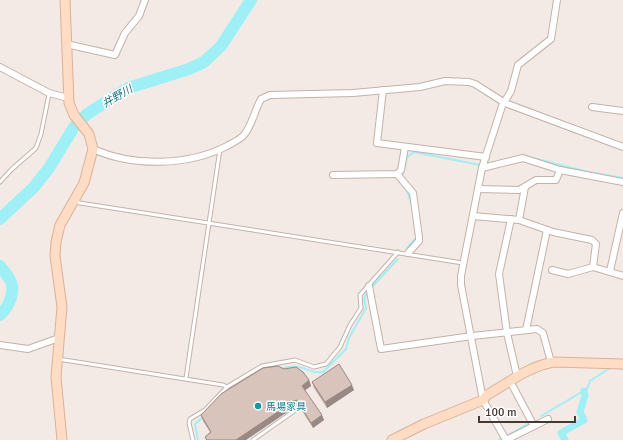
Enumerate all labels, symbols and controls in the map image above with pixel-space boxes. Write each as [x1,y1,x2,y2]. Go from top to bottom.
water label: 井野川 [100,82,136,110]
scale bar [479,398,575,424]
marker: 馬場家具 [253,401,263,411]
place label: 馬場家具 [266,401,306,413]
text: 100 m [485,405,517,420]

